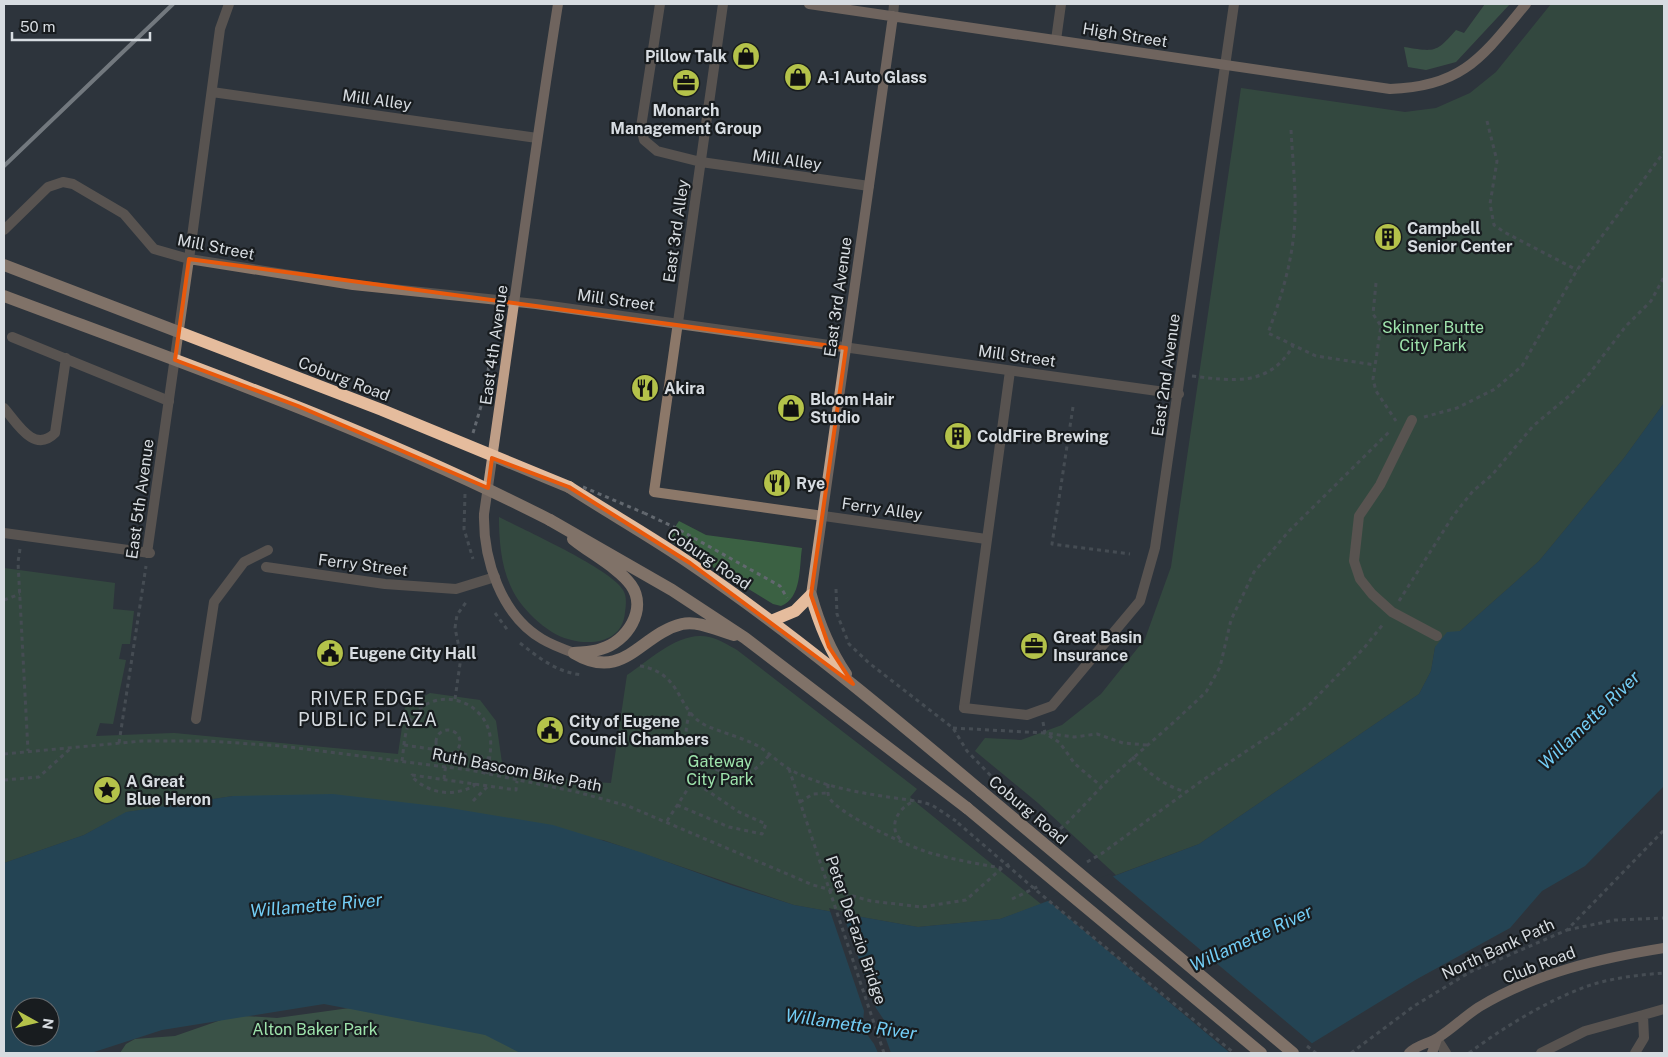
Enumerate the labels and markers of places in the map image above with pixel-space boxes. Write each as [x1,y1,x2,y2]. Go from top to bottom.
shop icon: Pillow Talk [731,41,761,71]
place label: Pillow Talk [645,47,727,66]
shop icon: A-1 Auto Glass [783,62,813,92]
office icon: Monarch Management Group [671,68,701,98]
place label: A-1 Auto Glass [817,68,927,87]
place label: Monarch Management Group [610,101,762,138]
place label: Campbell Senior Center [1407,219,1513,256]
building icon: Campbell Senior Center [1373,222,1403,252]
restaurant icon: Akira [630,373,660,403]
place label: Akira [664,379,705,398]
place label: Bloom Hair Studio [810,390,895,427]
shop icon: Bloom Hair Studio [776,393,806,423]
building icon: ColdFire Brewing [943,421,973,451]
place label: ColdFire Brewing [977,427,1109,446]
restaurant icon: Rye [762,468,792,498]
place label: Rye [796,474,825,493]
place label: Great Basin Insurance [1053,628,1142,665]
office icon: Great Basin Insurance [1019,631,1049,661]
public building icon: Eugene City Hall [315,638,345,668]
place label: Eugene City Hall [349,644,476,663]
place label: City of Eugene Council Chambers [569,712,709,749]
public building icon: City of Eugene Council Chambers [535,715,565,745]
place label: A Great Blue Heron [126,772,211,809]
place icon: A Great Blue Heron [92,775,122,805]

